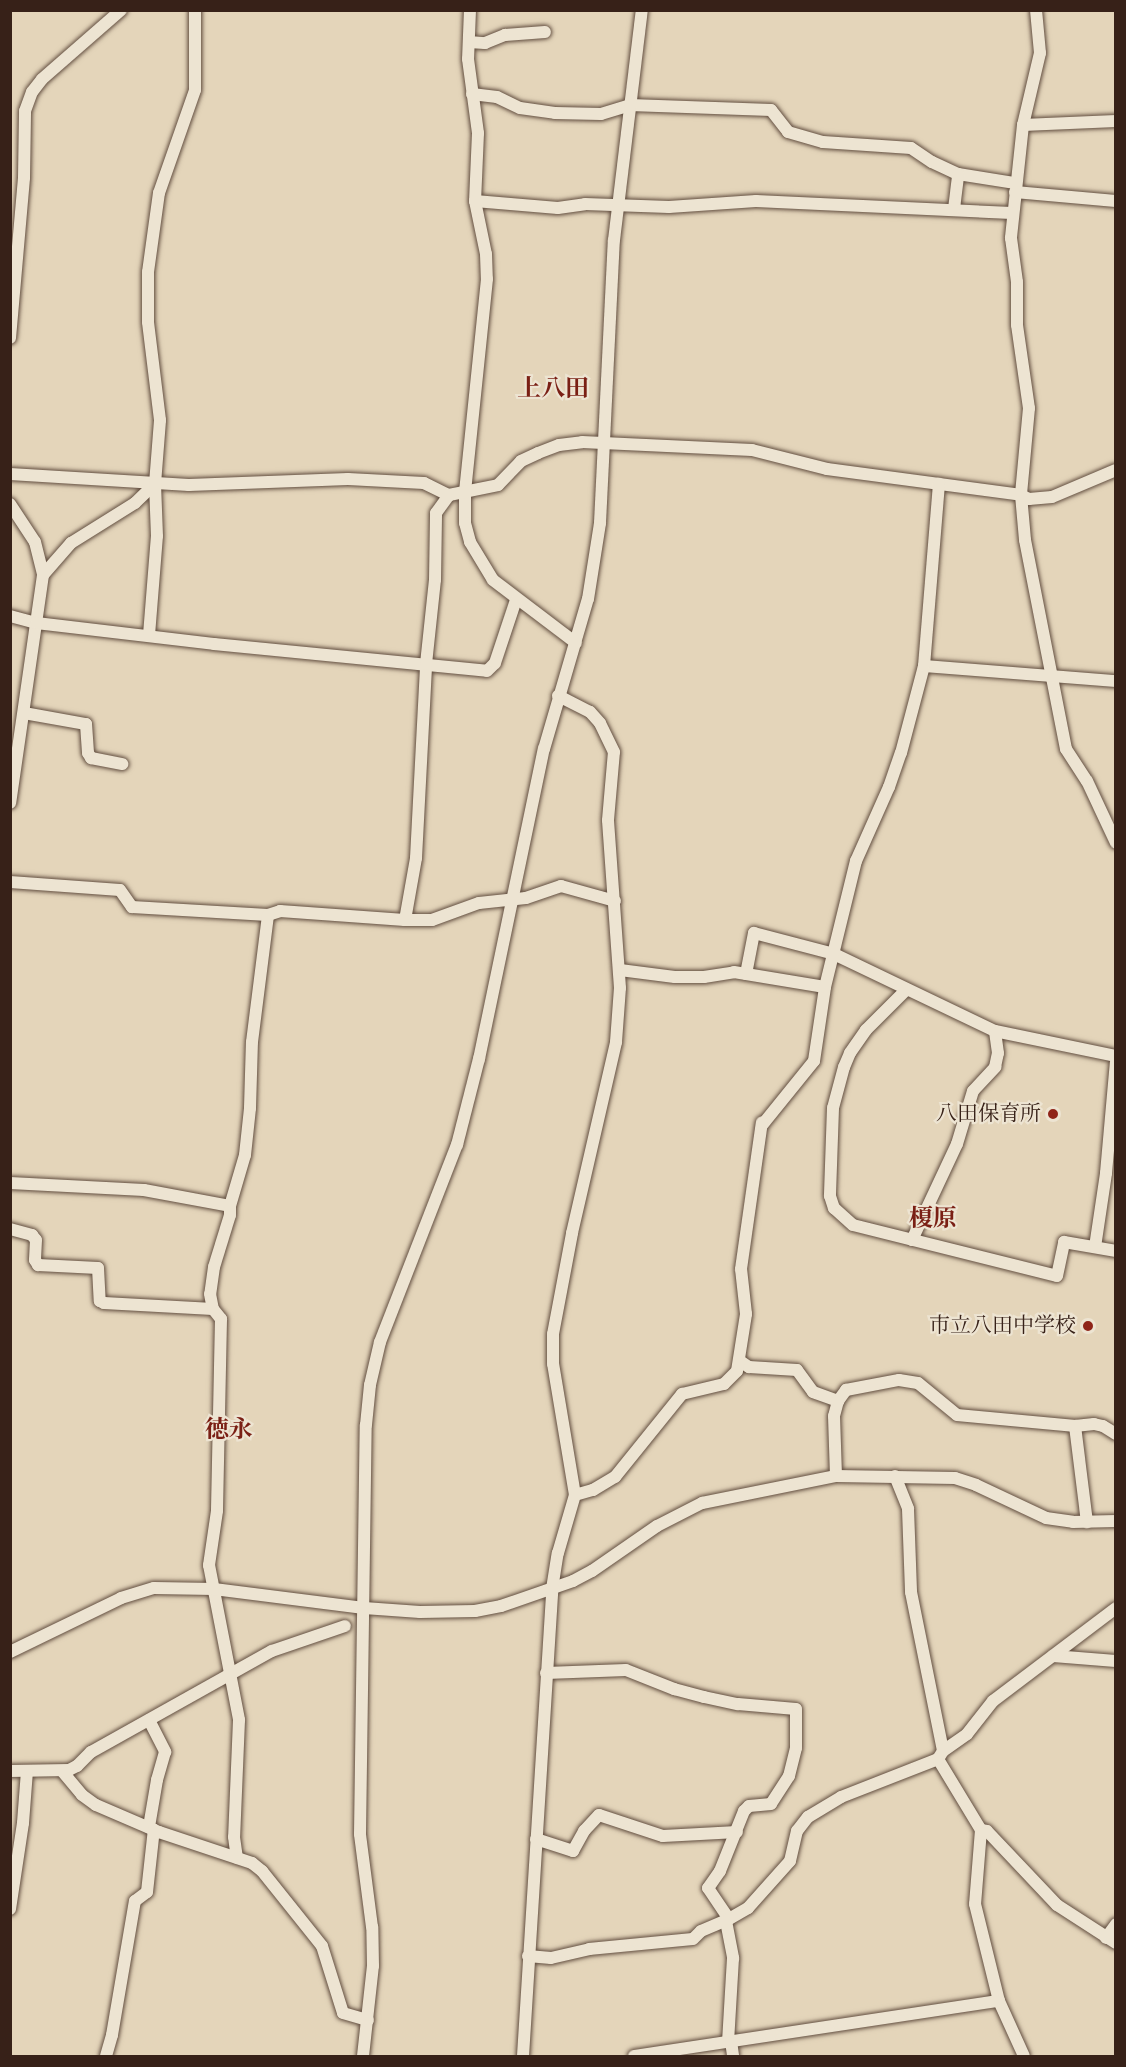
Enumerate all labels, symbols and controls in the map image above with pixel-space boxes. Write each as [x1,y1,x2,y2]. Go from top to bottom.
district label: 上八田 [517,375,589,403]
place label: 八田保育所 [936,1101,1041,1127]
marker: 八田保育所 [1046,1107,1060,1121]
district label: 榎原 [909,1205,957,1233]
place label: 市立八田中学校 [929,1313,1076,1339]
marker: 市立八田中学校 [1081,1319,1095,1333]
district label: 徳永 [205,1416,253,1444]

